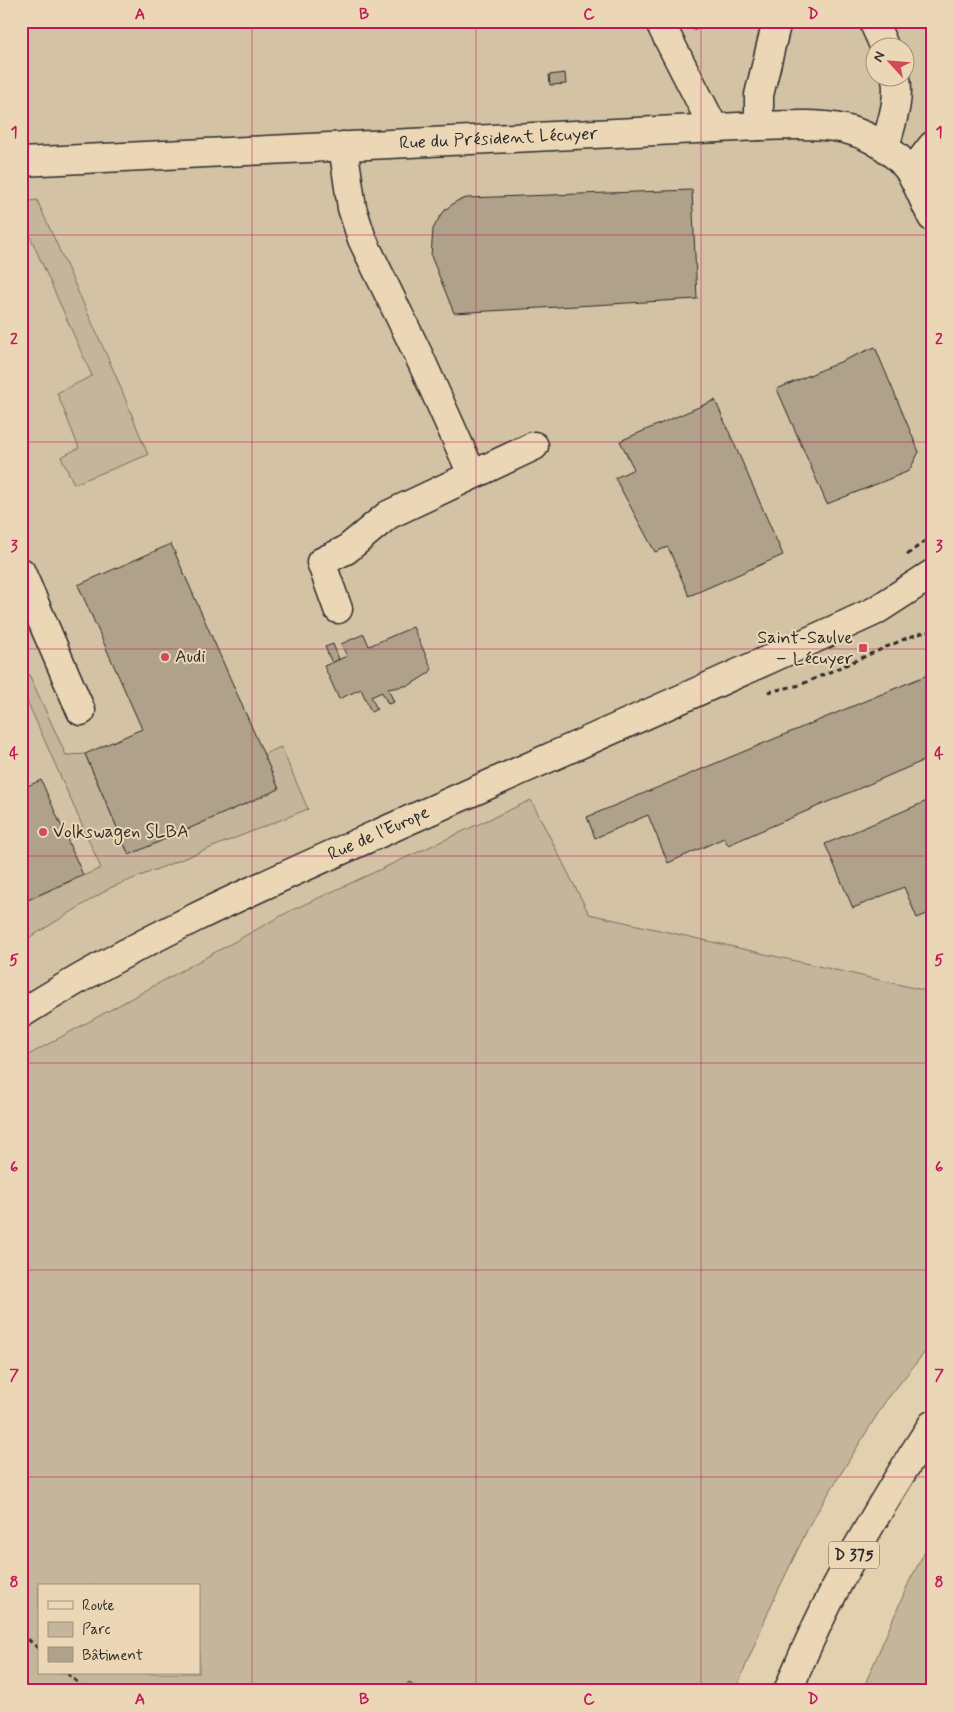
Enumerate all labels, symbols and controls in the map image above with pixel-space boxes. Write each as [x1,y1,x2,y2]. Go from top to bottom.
text: A [135,4,145,25]
text: B [359,4,369,25]
text: C [583,4,595,25]
text: D [807,4,819,25]
north arrow [866,38,916,88]
text: N [869,49,889,65]
text: 1 [10,122,18,143]
street label: Rue du Président Lécuyer [399,122,599,156]
text: 1 [935,122,943,143]
text: 2 [10,329,18,350]
text: 2 [935,329,943,350]
text: 3 [10,536,18,557]
text: 3 [935,536,943,557]
place label: Saint-Saulve – Lécuyer [757,626,854,671]
marker: Saint-Saulve – Lécuyer [857,642,869,654]
place label: Audi [175,645,205,669]
marker: Audi [159,651,171,663]
text: 4 [9,743,19,764]
text: 4 [934,743,944,764]
street label: Rue de l'Europe [324,800,433,867]
place label: Volkswagen SLBA [53,820,189,845]
marker: Volkswagen SLBA [37,826,49,838]
text: 5 [9,950,19,971]
text: 5 [934,950,944,971]
text: 6 [10,1157,18,1178]
text: 6 [935,1157,943,1178]
text: 7 [9,1365,19,1386]
text: 7 [934,1365,944,1386]
road number: D 375 [829,1542,879,1568]
text: 8 [9,1572,19,1593]
text: 8 [934,1572,944,1593]
legend [38,1584,200,1674]
text: Route [82,1596,115,1616]
text: Parc [82,1620,110,1640]
text: Bâtiment [82,1646,143,1666]
text: A [135,1689,145,1710]
text: B [359,1689,369,1710]
text: C [583,1689,595,1710]
text: D [807,1689,819,1710]

